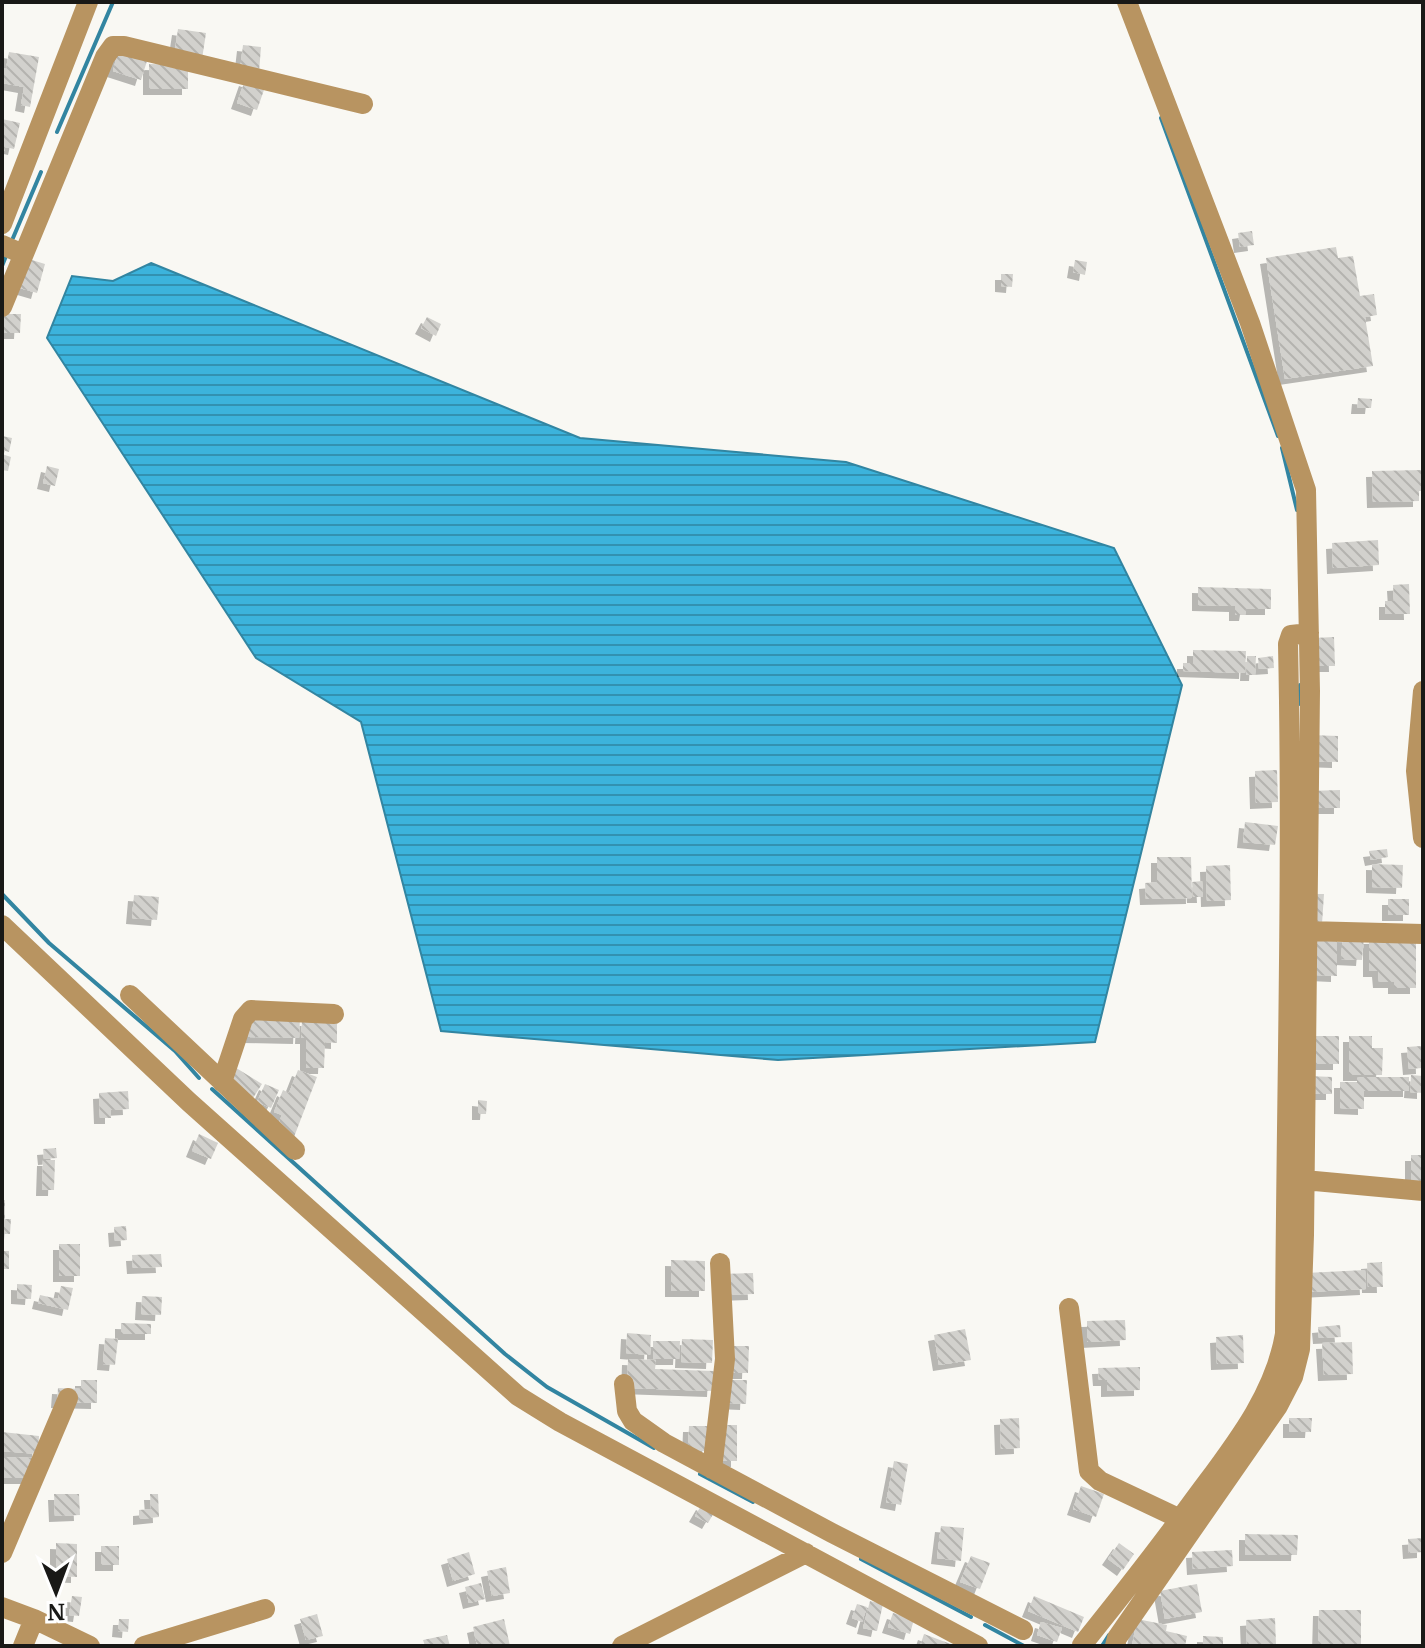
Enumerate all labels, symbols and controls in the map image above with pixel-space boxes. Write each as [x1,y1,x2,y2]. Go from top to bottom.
north arrow [16,1552,96,1632]
text: N [47,1598,65,1626]

